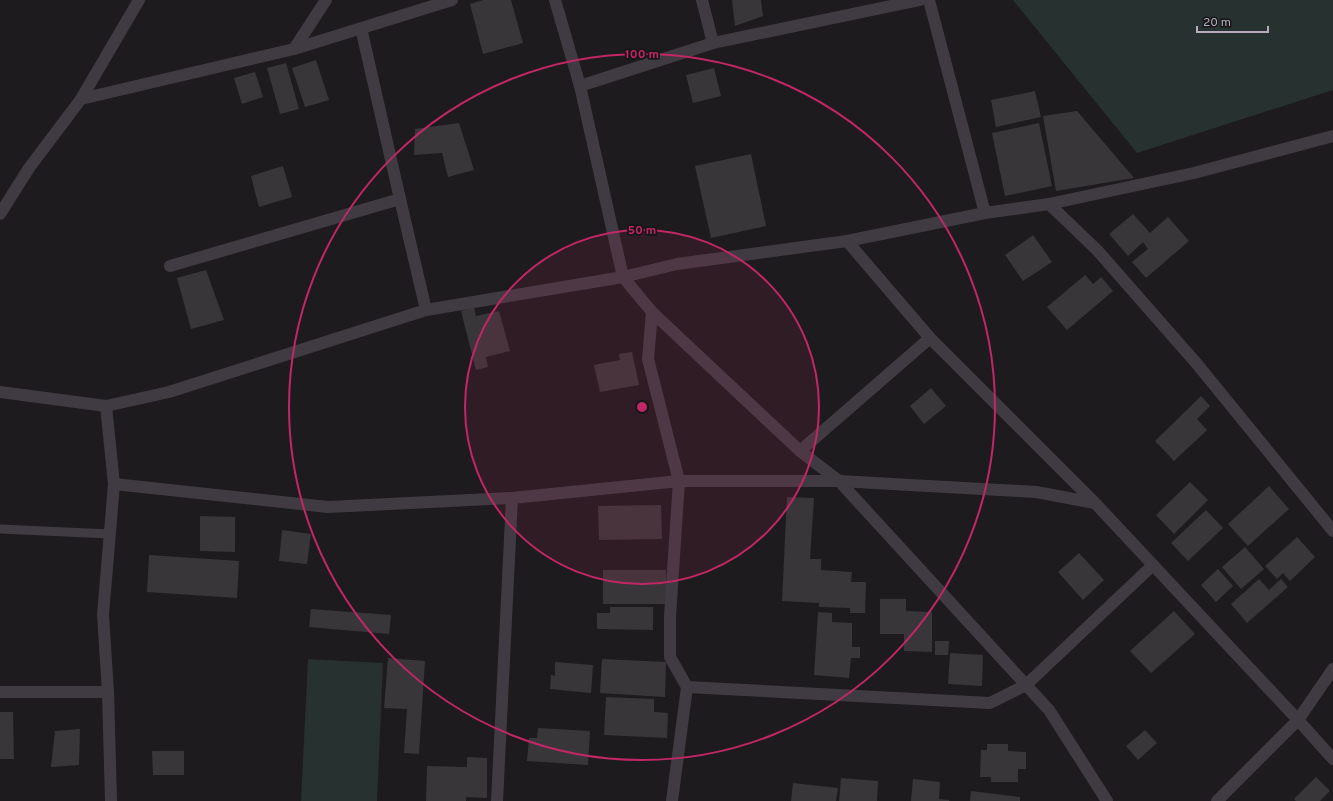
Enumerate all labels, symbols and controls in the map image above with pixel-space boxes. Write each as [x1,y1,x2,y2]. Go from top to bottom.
scale bar [1197,8,1268,34]
text: 20 m [1203,15,1231,31]
text: 100 m [625,47,659,63]
text: 50 m [628,223,656,239]
centre of rings [635,400,649,414]

